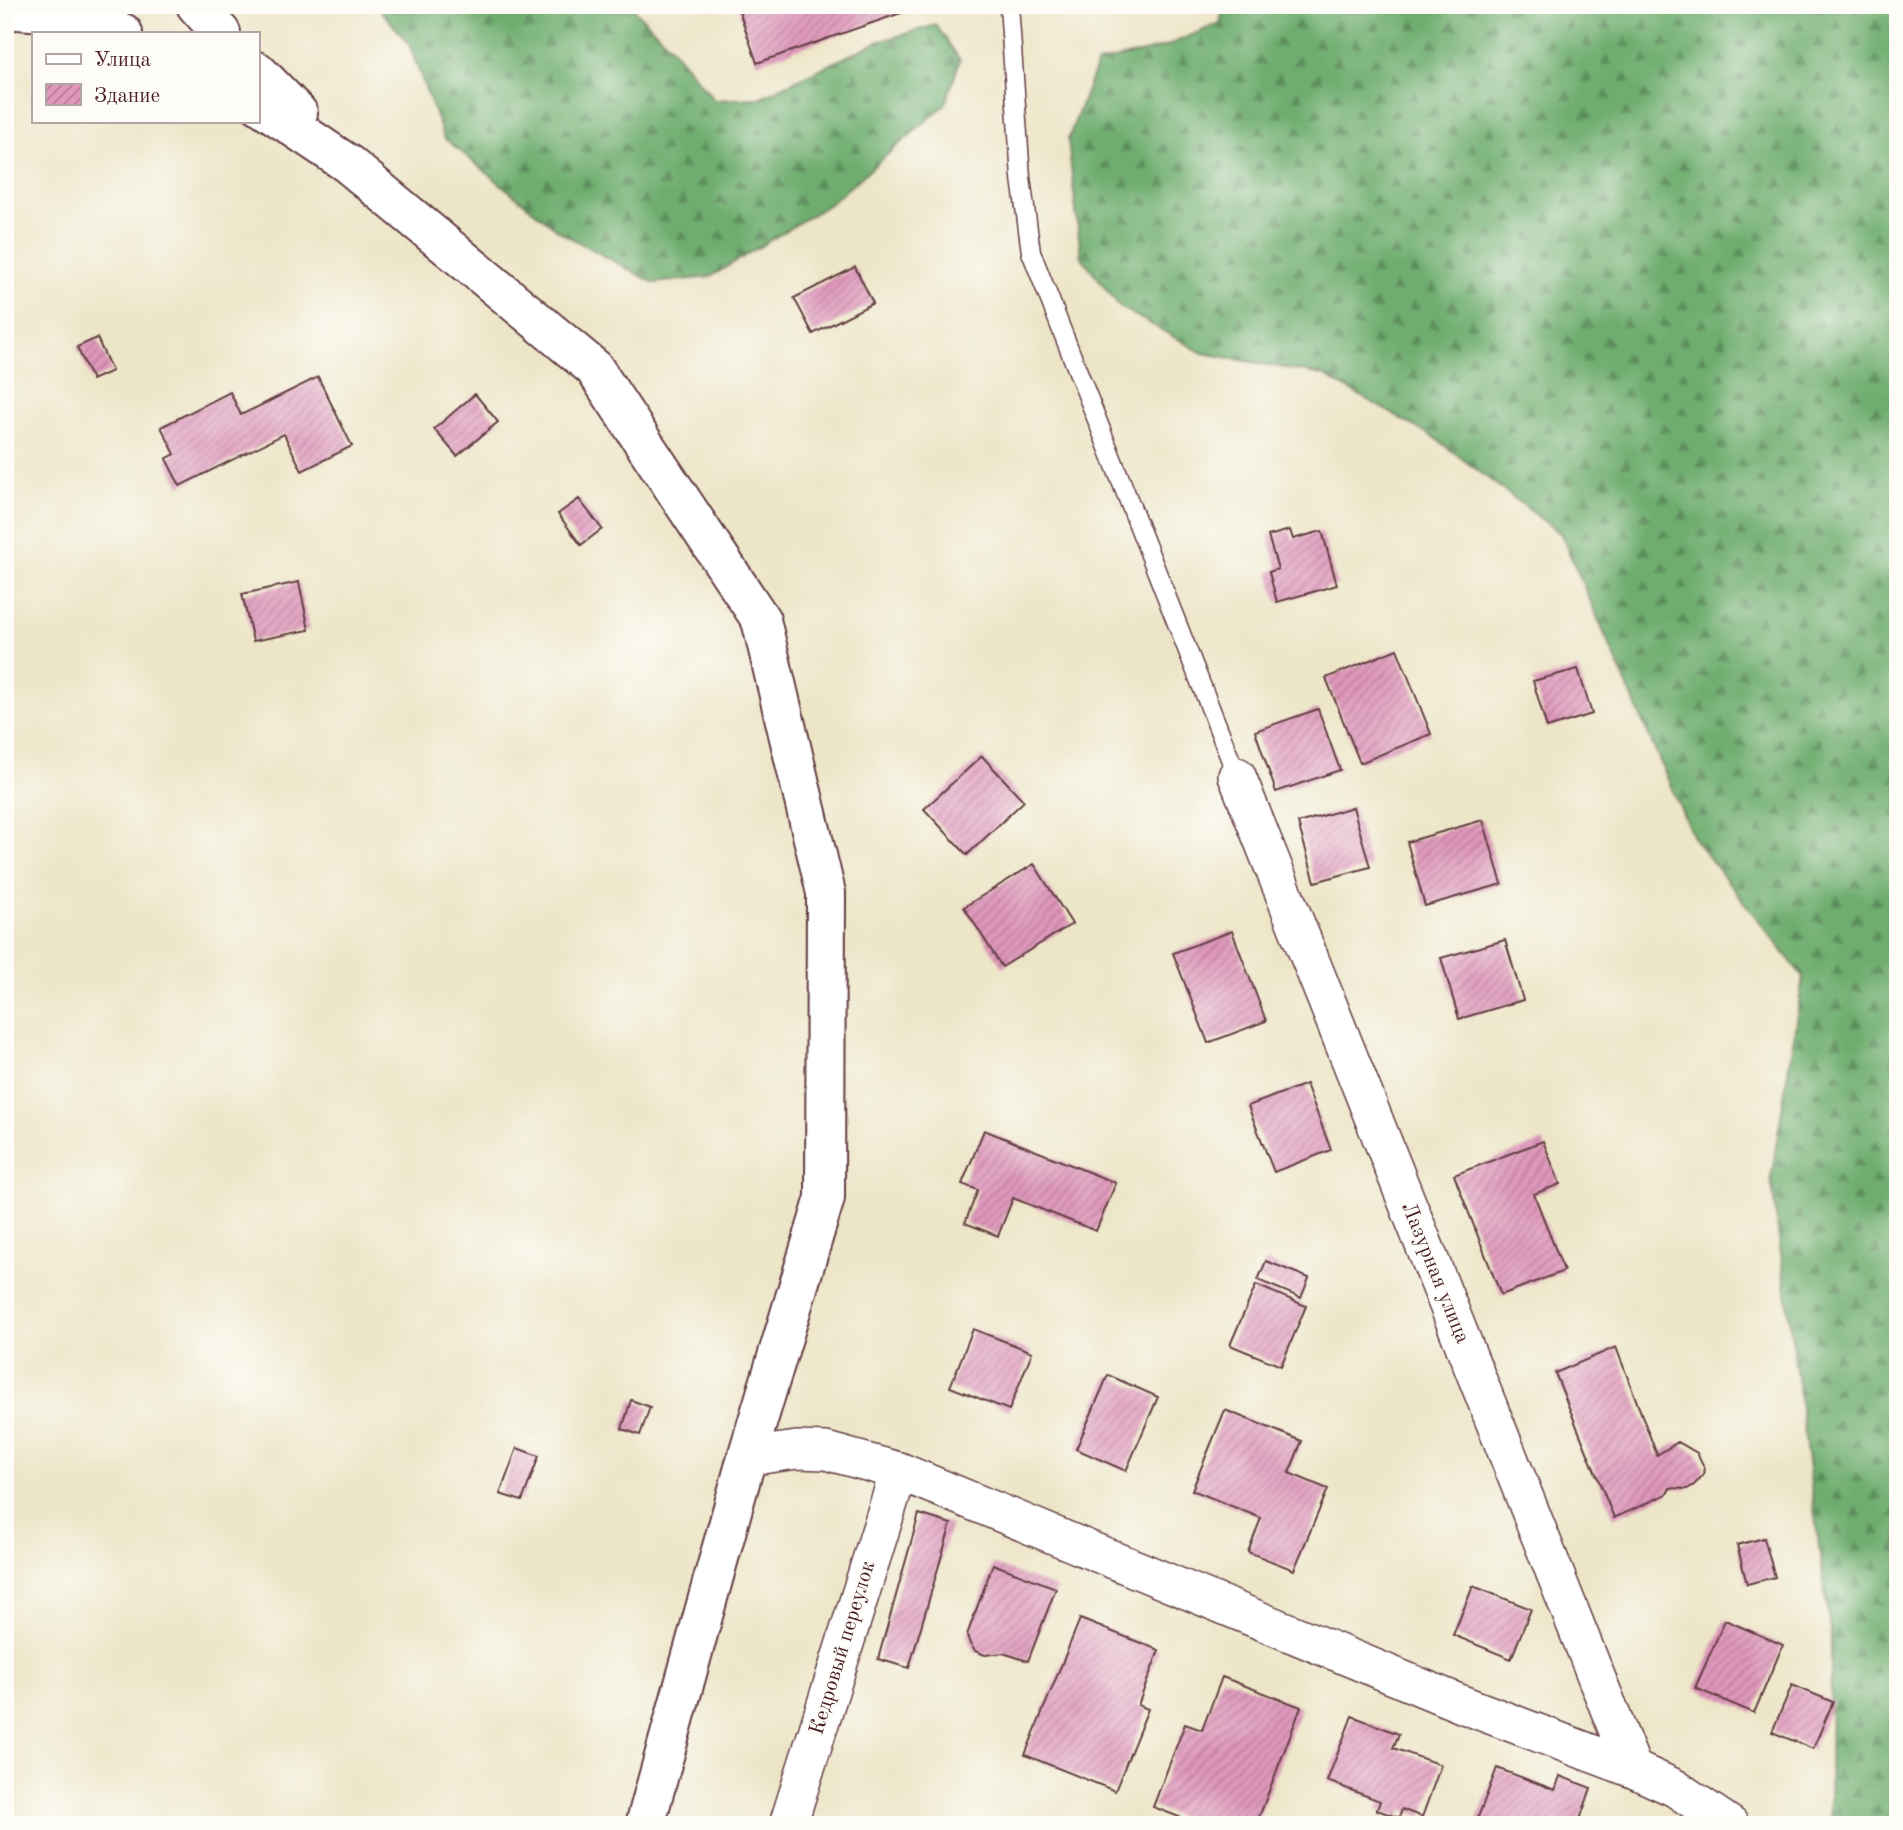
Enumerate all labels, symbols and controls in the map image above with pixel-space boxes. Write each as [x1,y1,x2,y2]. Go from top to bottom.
legend [32,32,259,122]
text: Улица [94,50,151,71]
text: Здание [94,86,160,107]
street label: Лазурная улица [1397,1199,1473,1347]
street label: Кедровый переулок [807,1558,880,1738]

